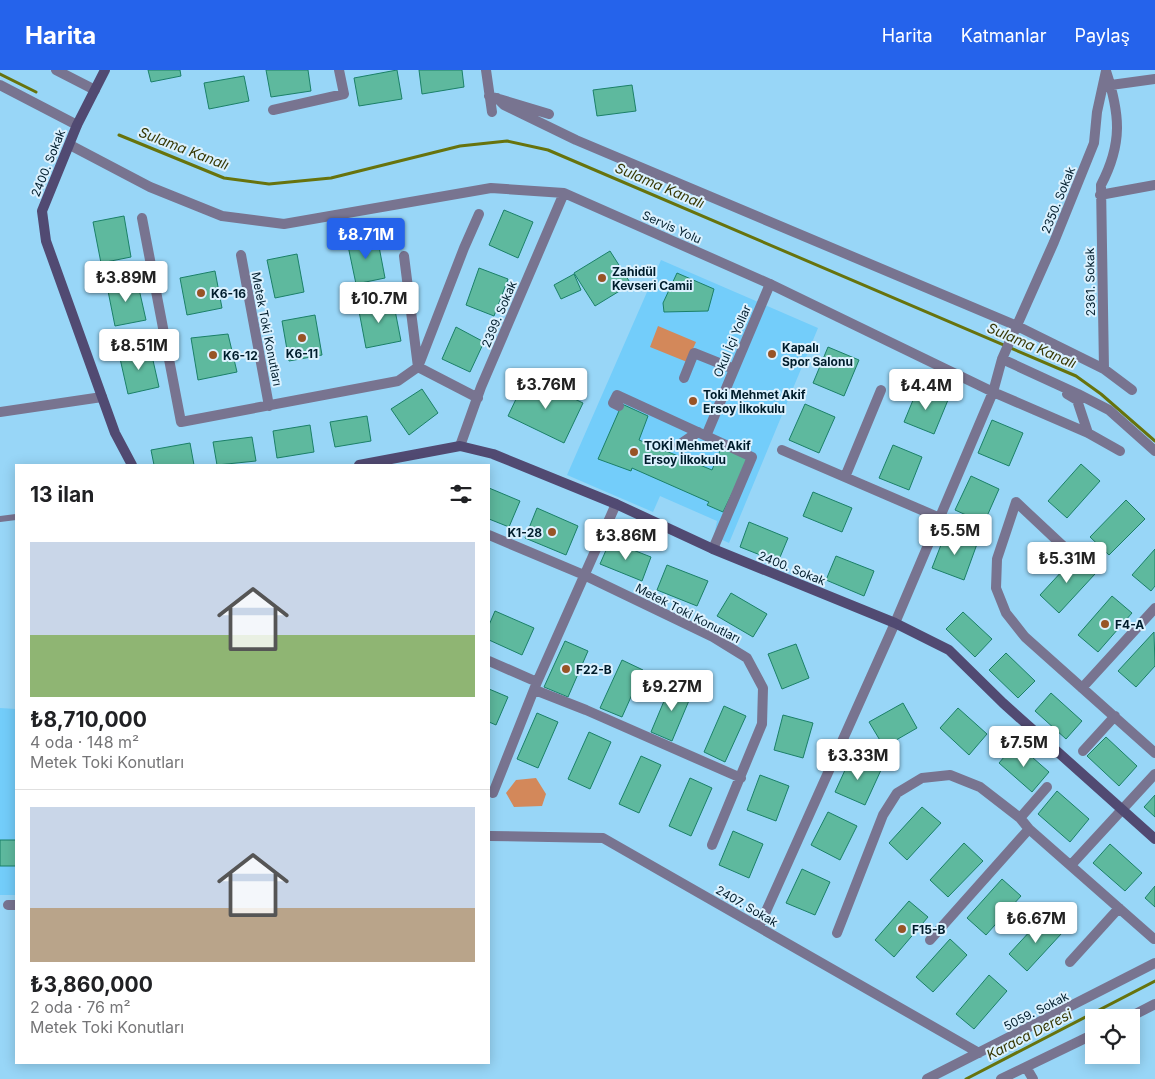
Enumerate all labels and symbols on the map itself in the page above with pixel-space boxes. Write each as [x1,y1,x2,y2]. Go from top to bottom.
water label: Sulama Kanalı [137,123,231,173]
street label: 2400. Sokak [28,127,68,199]
water label: Sulama Kanalı [613,159,707,211]
street label: 2350. Sokak [1038,164,1078,236]
street label: Servis Yolu [640,207,704,247]
pin: ₺8.71M [325,218,407,260]
street label: 2361. Sokak [1082,247,1098,316]
pin: ₺3.89M [85,260,167,303]
place label: Zahidül Kevseri Camii [612,264,693,293]
street label: Metek Toki Konutları [249,271,285,387]
marker: Zahidül Kevseri Camii [596,272,608,284]
street label: 2399. Sokak [478,278,520,350]
pin: ₺10.7M [338,282,420,324]
place label: K6-16 [211,286,246,301]
marker: K6-16 [195,287,207,299]
street label: Okul İçi Yollar [710,302,754,379]
water label: Sulama Kanalı [985,319,1079,371]
pin: ₺8.51M [98,328,180,371]
marker: K6-11 [296,332,308,344]
place label: Kapalı Spor Salonu [782,340,853,369]
place label: K6-11 [286,346,318,361]
place label: K6-12 [223,348,258,363]
marker: Kapalı Spor Salonu [766,348,778,360]
marker: K6-12 [207,349,219,361]
pin: ₺3.76M [505,368,587,410]
pin: ₺4.4M [891,368,961,411]
place label: Toki Mehmet Akif Ersoy İlkokulu [703,387,806,416]
marker: Toki Mehmet Akif Ersoy İlkokulu [687,395,699,407]
place label: TOKİ Mehmet Akif Ersoy İlkokulu [644,438,751,467]
marker: TOKİ Mehmet Akif Ersoy İlkokulu [628,446,640,458]
pin: ₺5.5M [920,514,990,556]
pin: ₺3.86M [585,518,667,561]
place label: K1-28 [507,525,542,540]
marker: K1-28 [546,526,558,538]
pin: ₺5.31M [1026,542,1108,584]
street label: 2400. Sokak [756,548,828,588]
street label: Metek Toki Konutları [633,580,743,646]
place label: F4-A [1115,617,1144,632]
marker: F4-A [1099,618,1111,630]
place label: F22-B [576,662,612,677]
marker: F22-B [560,663,572,675]
pin: ₺9.27M [631,670,713,712]
pin: ₺7.5M [989,726,1059,768]
pin: ₺3.33M [817,738,899,781]
street label: 2407. Sokak [713,882,781,930]
pin: ₺6.67M [995,902,1077,944]
place label: F15-B [912,922,946,937]
marker: F15-B [896,923,908,935]
street label: 5059. Sokak [1001,988,1071,1034]
water label: Karaca Deresi [983,1005,1075,1063]

